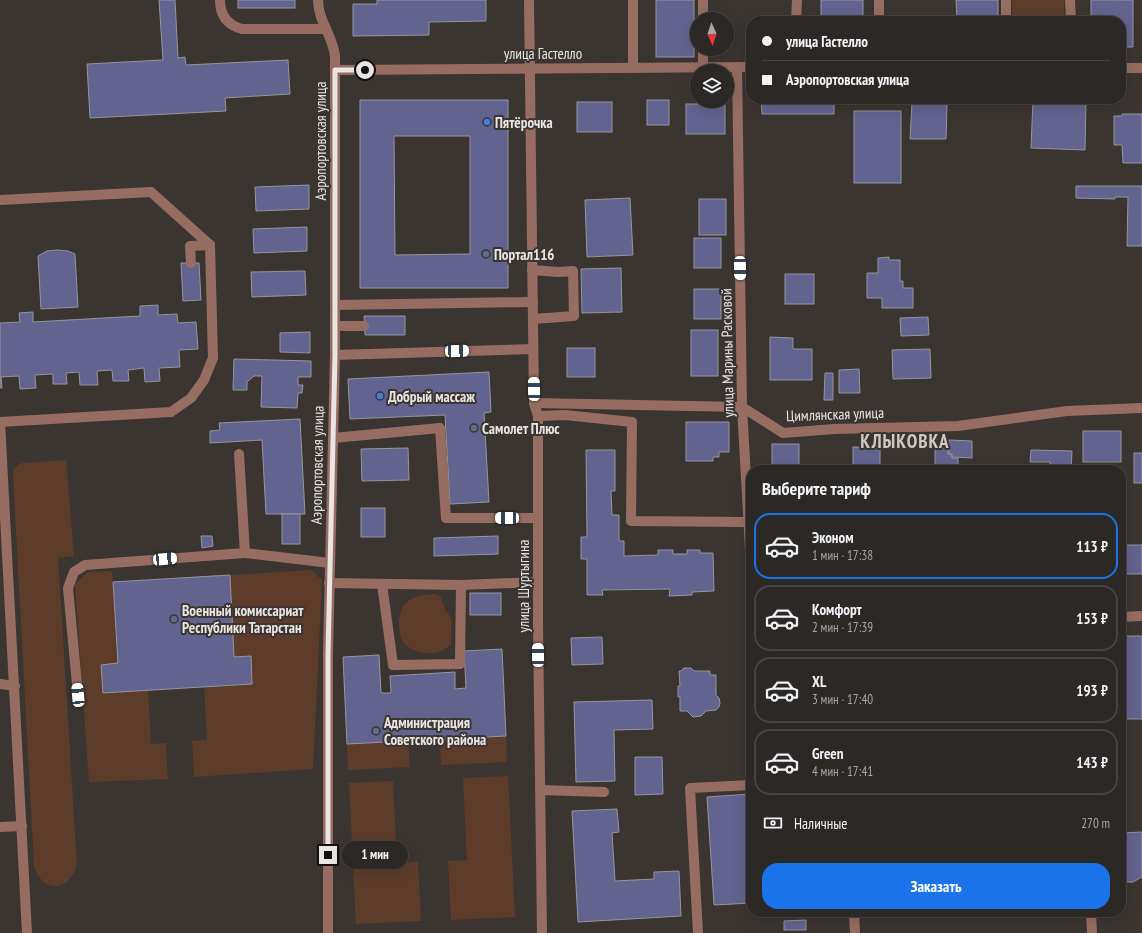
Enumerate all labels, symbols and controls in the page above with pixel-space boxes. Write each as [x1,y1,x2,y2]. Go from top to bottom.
north arrow [690,12,734,56]
map controls [690,12,734,108]
text: улица Гастелло [786,32,868,51]
street label: улица Гастелло [504,44,582,63]
route start [356,61,374,79]
button: layers [690,64,734,108]
text: Аэропортовская улица [786,70,909,89]
street label: Аэропортовская улица [311,82,330,200]
place label: Пятёрочка [495,113,553,132]
marker: Пятёрочка [482,117,492,127]
place label: Портал116 [494,245,555,264]
marker: Портал116 [481,249,491,259]
car [734,256,746,280]
street label: улица Марины Расковой [716,288,738,418]
car [445,345,469,357]
car [528,377,540,401]
place label: Добрый массаж [388,387,475,406]
marker: Добрый массаж [375,391,385,401]
street label: Цимлянская улица [786,403,884,425]
street label: Аэропортовская улица [306,405,328,525]
place label: Самолет Плюс [482,419,560,438]
marker: Самолет Плюс [469,423,479,433]
district label: КЛЫКОВКА [860,429,950,453]
text: Выберите тариф [762,477,871,500]
car [495,512,519,524]
icon: car [764,528,800,564]
text: Эконом [812,528,853,547]
text: 113 ₽ [1076,537,1108,556]
street label: улица Шуртыгина [514,540,533,632]
text: 1 мин · 17:38 [812,547,873,564]
car [153,552,177,566]
icon: car [764,600,800,636]
text: Комфорт [812,600,862,619]
place label: Военный комиссариат Республики Татарстан [182,601,304,637]
text: 153 ₽ [1076,609,1108,628]
marker: Военный комиссариат Республики Татарстан [169,614,179,624]
text: 2 мин · 17:39 [812,619,873,636]
car [532,643,544,667]
icon: car [764,672,800,708]
text: XL [812,672,826,691]
text: 193 ₽ [1076,681,1108,700]
car [71,683,85,707]
text: 3 мин · 17:40 [812,691,873,708]
place label: Администрация Советского района [383,713,486,749]
marker: Администрация Советского района [371,726,381,736]
icon: car [764,744,800,780]
text: Green [812,744,844,763]
text: 143 ₽ [1076,753,1108,772]
text: 4 мин · 17:41 [812,763,873,780]
icon: cash [762,812,784,834]
text: Наличные [794,814,847,833]
text: 270 m [1081,815,1110,832]
callout: 1 мин [342,841,408,869]
route end [319,846,337,864]
text: 1 мин [361,846,389,863]
button: Заказать [762,863,1110,909]

